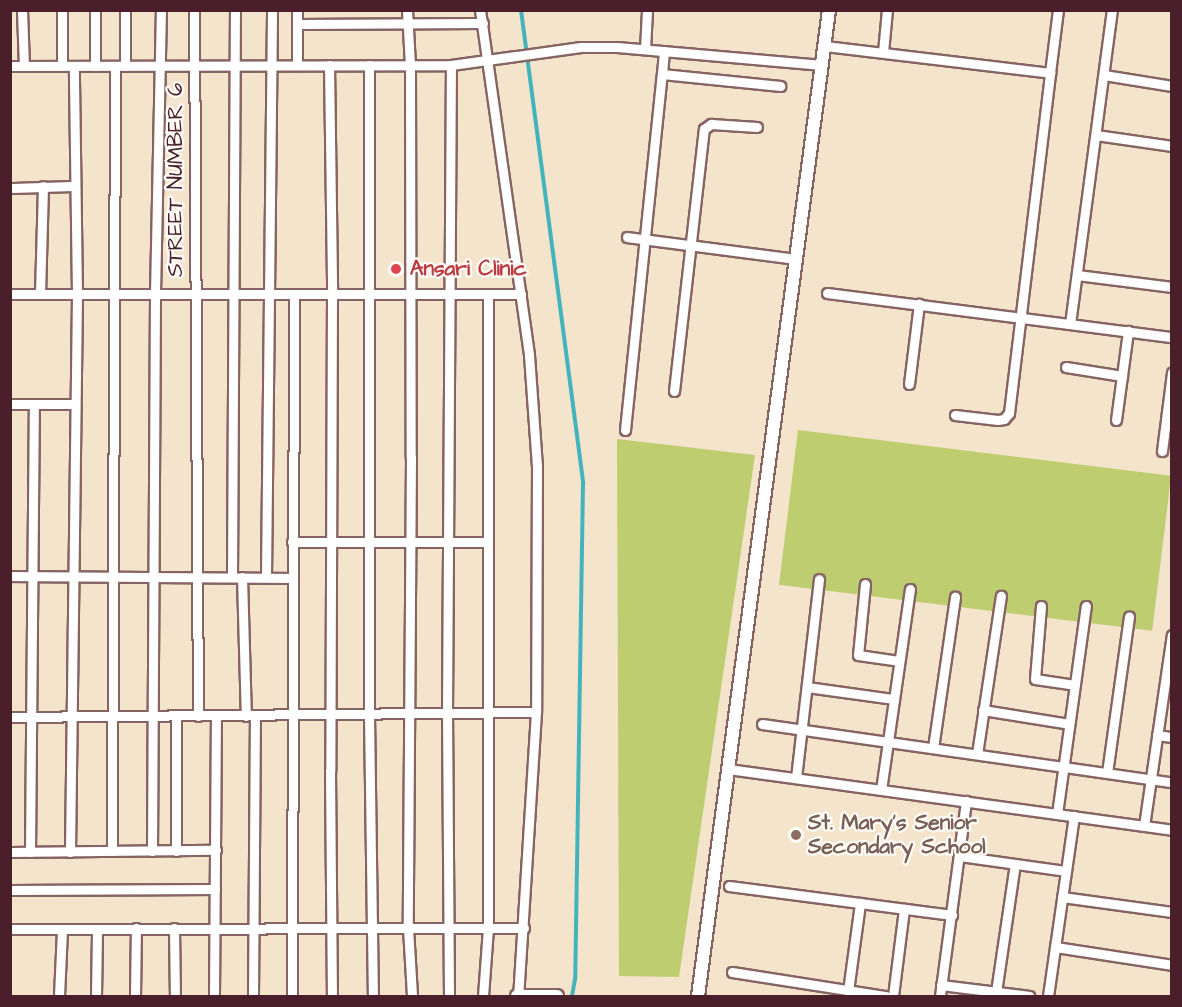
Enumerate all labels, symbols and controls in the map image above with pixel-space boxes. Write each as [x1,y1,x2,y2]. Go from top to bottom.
street label: STREET NUMBER 6 [163,83,189,277]
place label: Ansari Clinic [410,256,527,282]
marker: Ansari Clinic [387,260,405,278]
place label: St. Mary's Senior Secondary School [808,810,986,860]
marker: St. Mary's Senior Secondary School [789,828,803,842]

